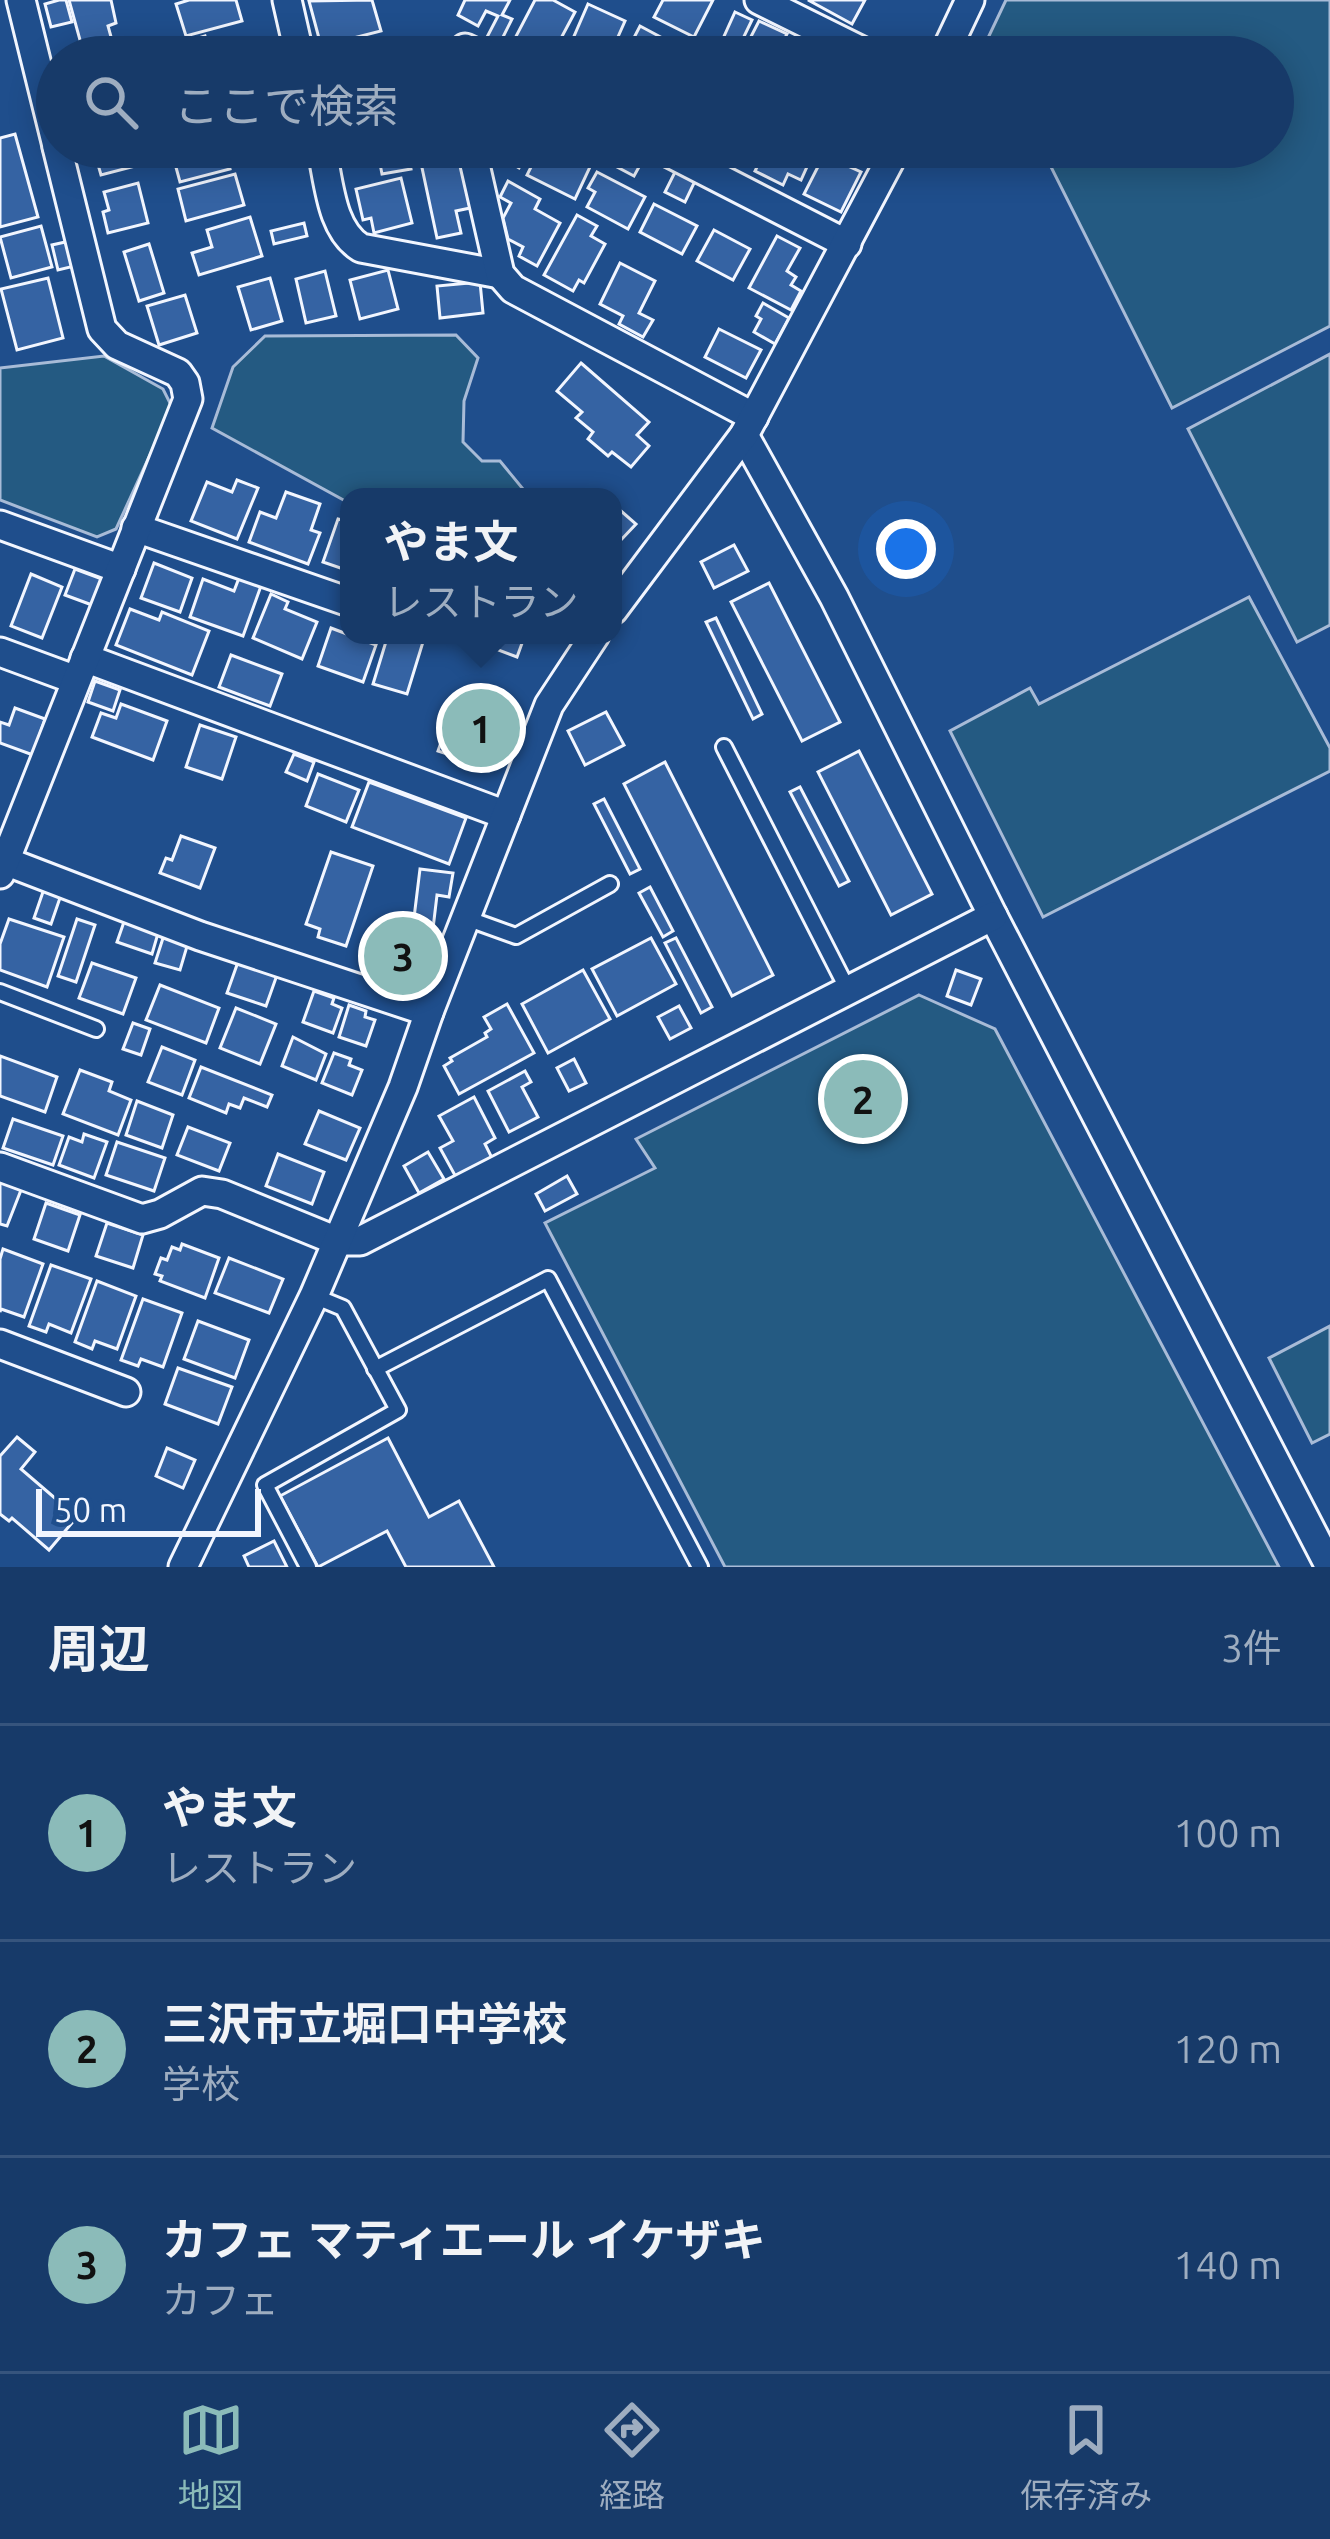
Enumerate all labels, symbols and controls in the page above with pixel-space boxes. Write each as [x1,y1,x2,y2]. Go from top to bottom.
search box [36,36,1294,168]
icon: search [78,69,144,135]
text: ここで検索 [174,80,399,131]
popup [340,488,622,644]
text: やま文 [383,516,519,567]
your location [876,519,936,579]
text: レストラン [383,580,579,623]
pin: 1 [442,683,520,773]
pin: 3 [364,911,442,1001]
pin: 2 [824,1054,902,1144]
scale bar [36,1483,261,1536]
text: 50 m [54,1491,127,1528]
text: 周辺 [48,1619,150,1677]
text: 3件 [1221,1626,1282,1669]
text: やま文 [162,1782,297,1833]
text: 1 [76,1811,98,1854]
text: 100 m [1173,1811,1282,1854]
text: レストラン [162,1846,357,1889]
text: 三沢市立堀口中学校 [162,1998,567,2049]
text: 2 [76,2027,98,2070]
text: 120 m [1173,2027,1282,2070]
text: 学校 [162,2062,240,2105]
text: カフェ マティエール イケザキ [162,2214,766,2265]
text: 3 [76,2243,98,2286]
text: 140 m [1173,2243,1282,2286]
text: カフェ [162,2278,279,2321]
tab: 地図 [178,2397,244,2517]
tab: 経路 [599,2397,665,2517]
tab: 保存済み [1020,2397,1152,2517]

